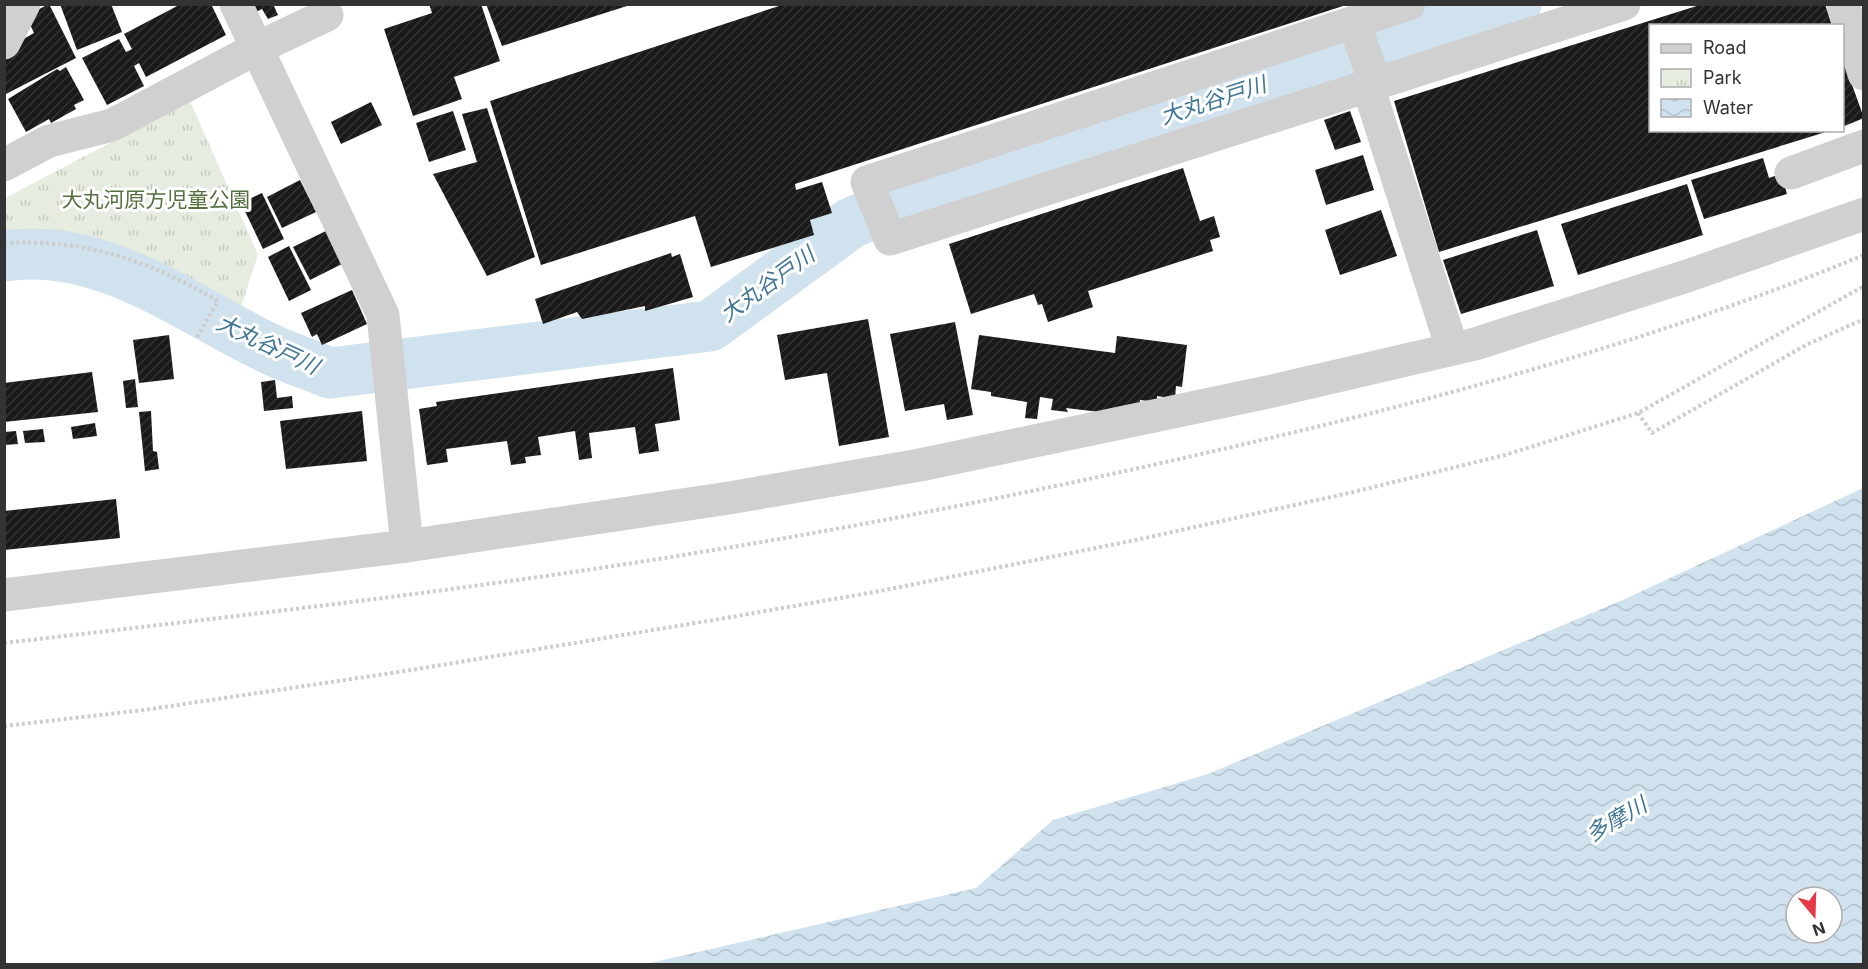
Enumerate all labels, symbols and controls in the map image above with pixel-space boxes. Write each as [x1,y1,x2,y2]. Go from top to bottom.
legend [1649,24,1844,132]
text: Road [1703,37,1746,58]
text: Park [1703,67,1742,88]
water label: 大丸谷戸川 [1157,70,1271,129]
text: Water [1703,97,1753,118]
park label: 大丸河原方児童公園 [62,187,251,212]
water label: 大丸谷戸川 [715,240,821,327]
water label: 大丸谷戸川 [213,309,325,380]
water label: 多摩川 [1581,790,1653,847]
north arrow [1784,885,1844,945]
text: N [1810,918,1828,941]

